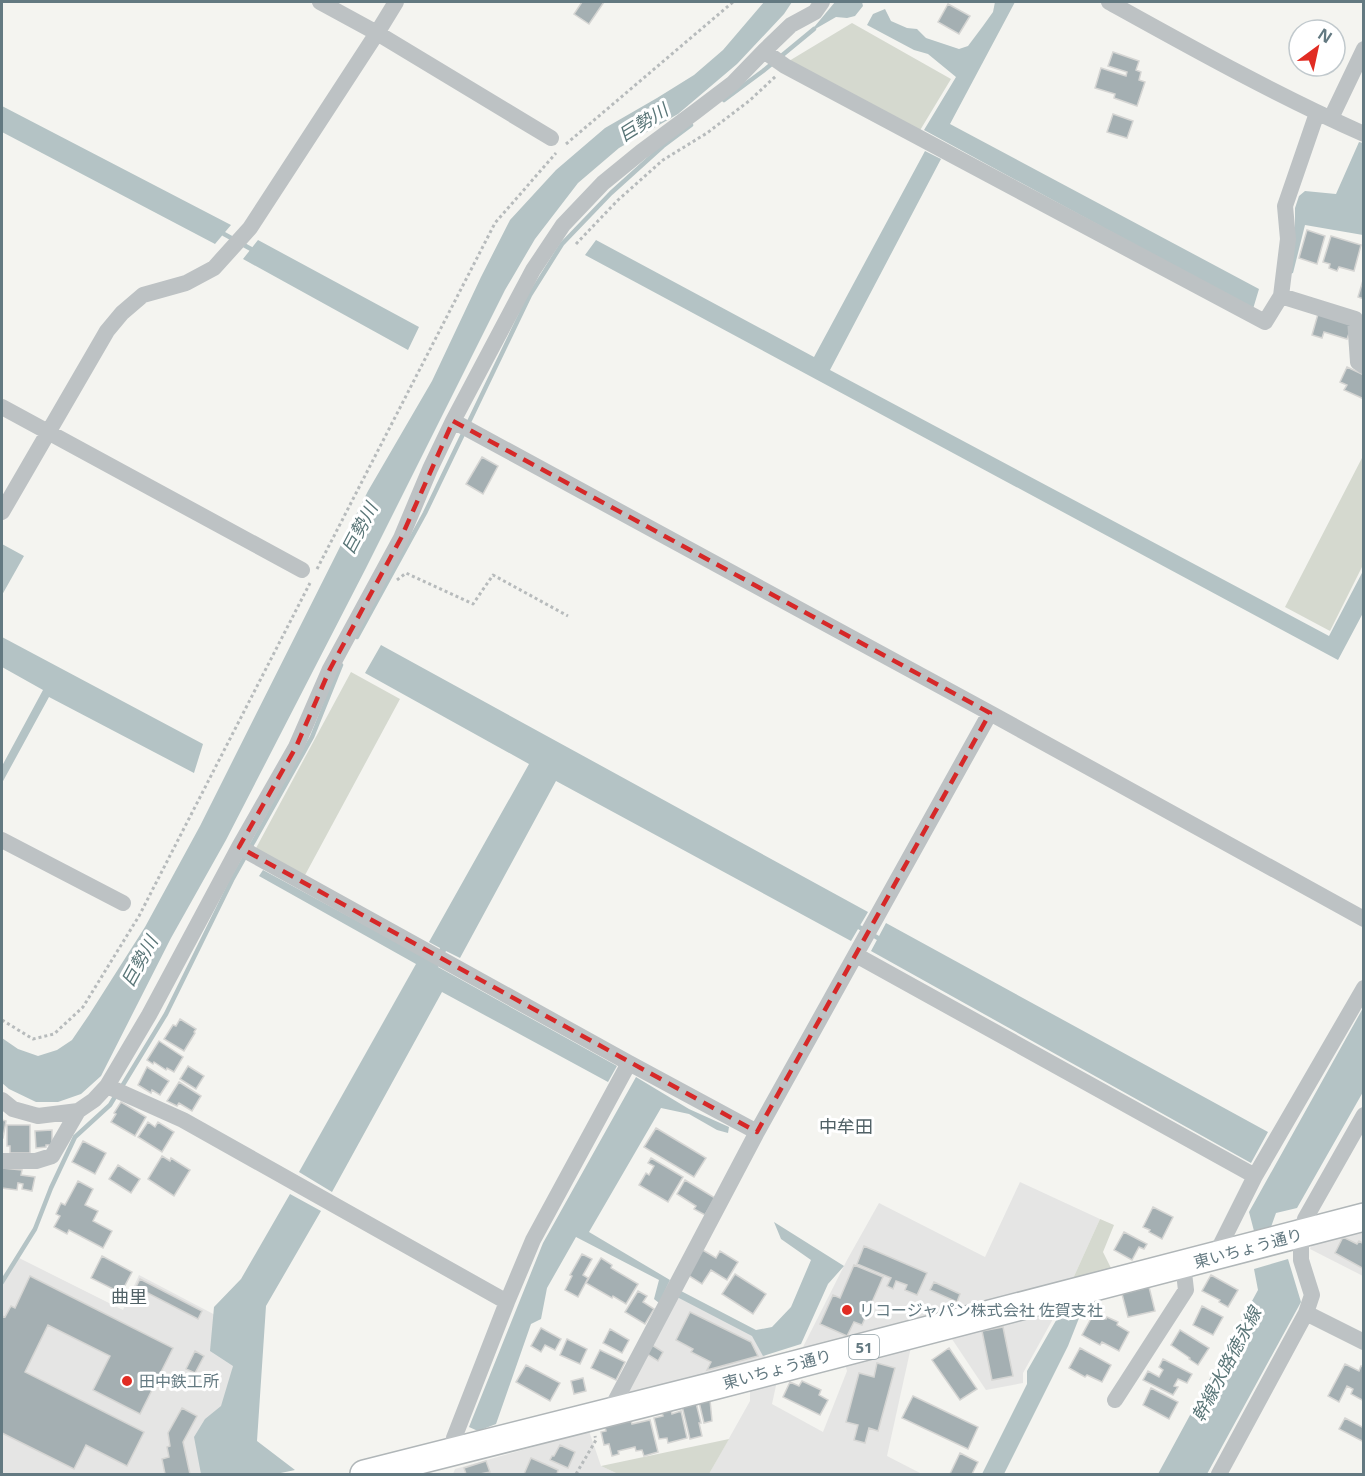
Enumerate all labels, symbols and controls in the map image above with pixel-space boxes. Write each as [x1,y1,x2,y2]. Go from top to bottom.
north arrow [1287,18,1347,78]
text: N [1314,23,1337,48]
water label: 巨勢川 [614,96,674,146]
water label: 巨勢川 [336,497,383,557]
water label: 巨勢川 [115,930,164,990]
district label: 中牟田 [819,1114,873,1138]
street label: 東いちょう通り [1191,1223,1305,1273]
district label: 曲里 [111,1284,147,1308]
place label: リコージャパン株式会社 佐賀支社 [859,1299,1103,1321]
water label: 幹線水路徳永線 [1186,1301,1267,1425]
marker: リコージャパン株式会社 佐賀支社 [840,1303,854,1317]
road number: 51 [849,1335,879,1359]
street label: 東いちょう通り [720,1344,834,1394]
place label: 田中鉄工所 [139,1370,219,1392]
marker: 田中鉄工所 [120,1374,134,1388]

